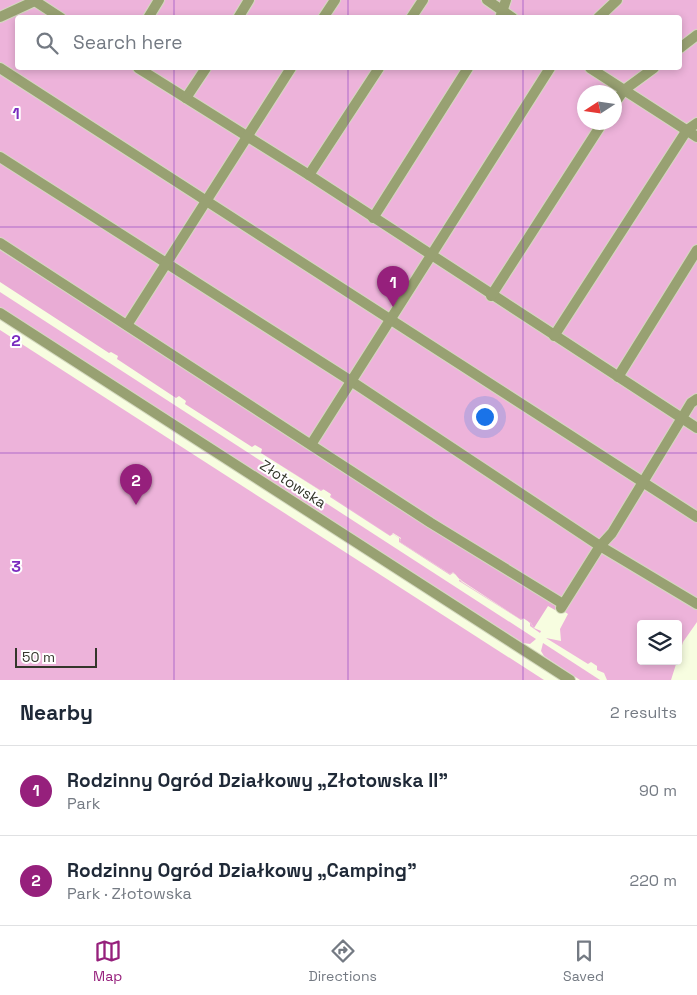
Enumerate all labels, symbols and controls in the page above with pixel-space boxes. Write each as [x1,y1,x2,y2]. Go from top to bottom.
search box [15,15,682,70]
icon: search [33,29,61,57]
text: Search here [73,30,183,55]
north arrow [577,85,622,130]
text: 1 [12,103,20,124]
pin: 1 [377,266,409,307]
text: 2 [11,330,21,351]
your location [472,404,498,430]
street label: Złotowska [257,455,330,512]
pin: 2 [120,464,152,505]
text: 3 [11,556,21,577]
map controls [637,620,682,665]
button: layers [637,620,682,665]
scale bar [15,645,98,668]
text: 50 m [22,648,55,666]
text: Nearby [20,699,93,726]
text: 2 results [610,702,677,723]
text: Rodzinny Ogród Działkowy „Złotowska II” [67,768,448,793]
text: 1 [32,780,40,801]
text: 90 m [639,780,677,801]
text: Park [67,793,100,814]
text: Rodzinny Ogród Działkowy „Camping” [67,858,417,883]
text: 2 [31,870,41,891]
text: 220 m [630,870,677,891]
text: Park · Złotowska [67,883,192,904]
tab: Map [93,937,122,985]
tab: Directions [308,937,377,985]
tab: Saved [563,937,604,985]

